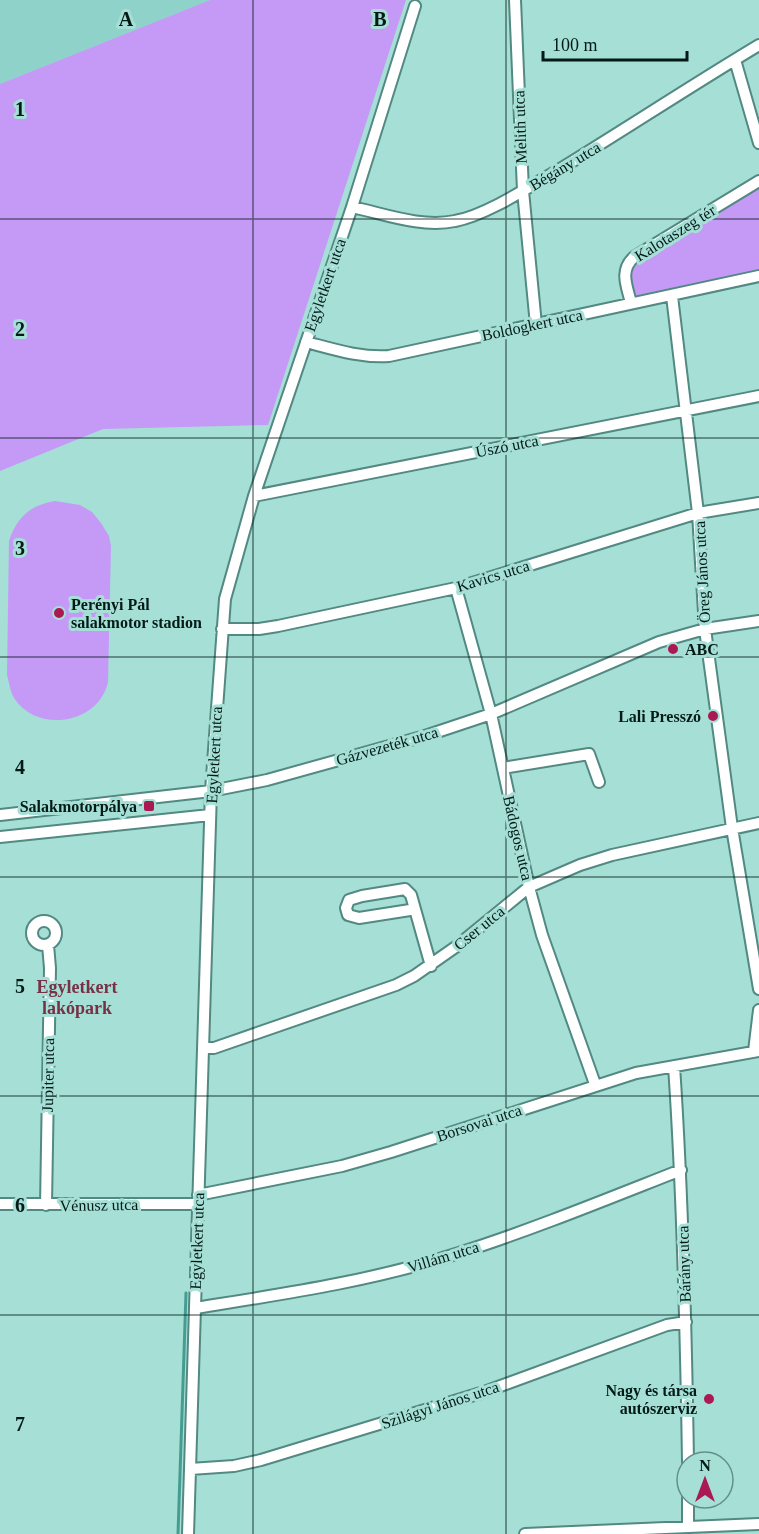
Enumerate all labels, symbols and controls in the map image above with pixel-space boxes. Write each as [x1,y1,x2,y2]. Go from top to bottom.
text: A [119,8,134,30]
text: B [373,8,387,30]
scale bar [543,24,687,62]
text: 100 m [552,35,598,55]
street label: Melith utca [510,90,530,164]
text: 1 [15,98,25,120]
street label: Bégány utca [527,138,604,195]
street label: Kalotaszeg tér [632,201,720,265]
street label: Egyletkert utca [301,236,350,334]
street label: Boldogkert utca [480,306,584,345]
text: 2 [15,318,25,340]
street label: Úszó utca [474,431,540,460]
street label: Öreg János utca [691,520,714,623]
text: 3 [15,537,25,559]
street label: Kavics utca [455,557,531,595]
place label: Perényi Pál salakmotor stadion [71,596,202,631]
marker: Perényi Pál salakmotor stadion [52,606,66,620]
place label: ABC [685,641,719,658]
marker: ABC [666,642,680,656]
street label: Egyletkert utca [203,706,226,804]
place label: Lali Presszó [618,708,701,725]
marker: Lali Presszó [706,709,720,723]
street label: Gázvezeték utca [334,723,440,769]
text: 4 [15,756,25,778]
street label: Bádogos utca [499,794,536,882]
place label: Salakmotorpálya [20,798,137,816]
marker: Salakmotorpálya [142,799,156,813]
street label: Cser utca [450,903,508,953]
text: 5 [15,975,25,997]
district label: Egyletkert lakópark [37,977,117,1018]
street label: Jupiter utca [39,1038,58,1112]
street label: Borsovai utca [434,1101,524,1145]
street label: Egyletkert utca [187,1192,208,1290]
text: 6 [15,1194,25,1216]
street label: Vénusz utca [60,1196,138,1214]
street label: Bárány utca [674,1225,695,1303]
street label: Villám utca [405,1238,481,1276]
street label: Szilágyi János utca [379,1378,501,1433]
place label: Nagy és társa autószerviz [605,1382,697,1417]
marker: Nagy és társa autószerviz [702,1392,716,1406]
text: 7 [15,1413,25,1435]
north arrow [675,1450,735,1510]
text: N [699,1457,711,1474]

